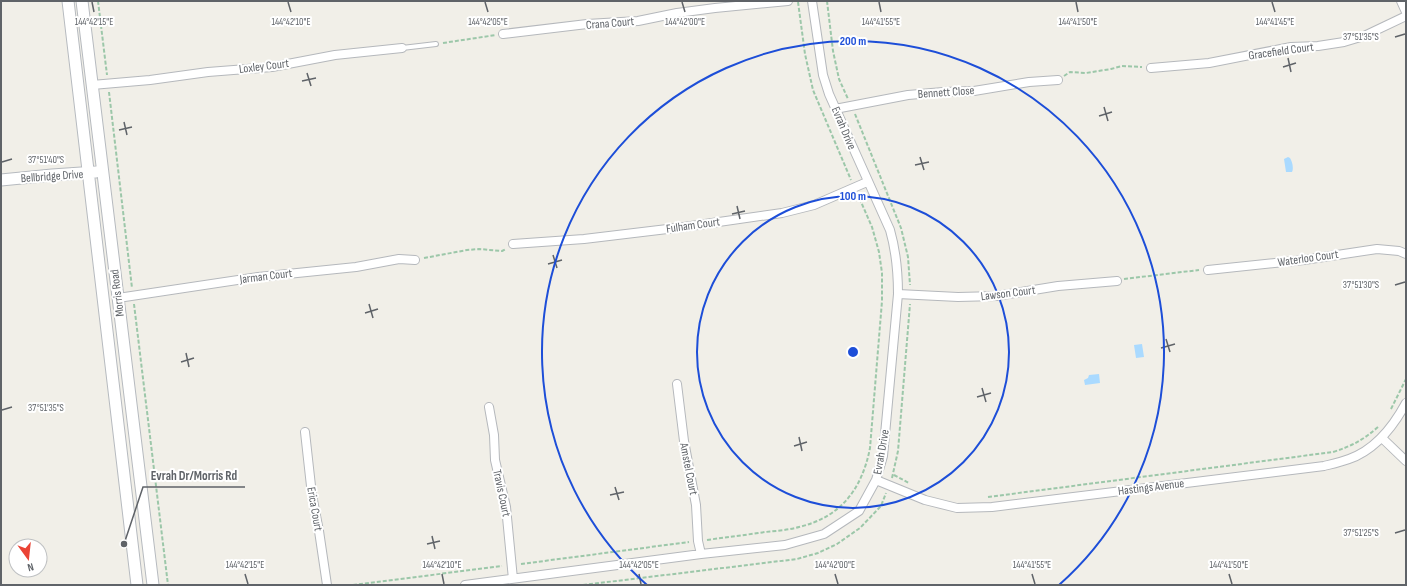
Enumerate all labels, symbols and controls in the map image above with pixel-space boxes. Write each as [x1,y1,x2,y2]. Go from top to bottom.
street label: Crana Court [585,14,635,33]
text: 144°42'15"E [75,16,113,28]
text: 144°42'10"E [271,16,311,28]
text: 144°42'05"E [468,16,508,28]
text: 144°42'00"E [665,16,705,28]
text: 144°41'55"E [862,16,900,28]
text: 144°41'50"E [1059,16,1097,28]
text: 144°41'45"E [1256,16,1294,28]
text: 37°51'35"S [1343,31,1379,43]
text: 200 m [840,34,866,49]
street label: Gracefield Court [1248,39,1315,63]
street label: Loxley Court [238,56,290,77]
street label: Bennett Close [917,83,975,102]
street label: Evrah Drive [828,104,859,152]
text: 37°51'40"S [28,154,64,166]
street label: Bellbridge Drive [20,167,84,186]
text: 100 m [840,189,866,204]
street label: Fulham Court [665,214,721,237]
street label: Waterloo Court [1277,247,1340,270]
street label: Jarman Court [238,266,294,287]
street label: Morris Road [107,268,128,317]
text: 37°51'30"S [1343,279,1379,291]
street label: Lawson Court [980,283,1037,304]
centre of rings [846,345,860,359]
text: 37°51'35"S [28,402,64,414]
street label: Evrah Drive [870,428,893,476]
street label: Amstel Court [676,441,701,497]
callout: Evrah Dr/Morris Rd [143,462,245,487]
text: Evrah Dr/Morris Rd [151,468,238,484]
street label: Travis Court [489,468,514,518]
street label: Hastings Avenue [1117,476,1185,499]
street label: Erica Court [303,486,326,533]
text: 37°51'25"S [1343,527,1379,539]
north arrow [8,538,48,578]
text: 144°42'15"E [226,559,264,571]
text: 144°42'10"E [422,559,462,571]
text: 144°42'05"E [619,559,659,571]
text: 144°42'00"E [815,559,855,571]
text: 144°41'55"E [1013,559,1051,571]
text: 144°41'50"E [1210,559,1248,571]
text: N [26,560,35,574]

